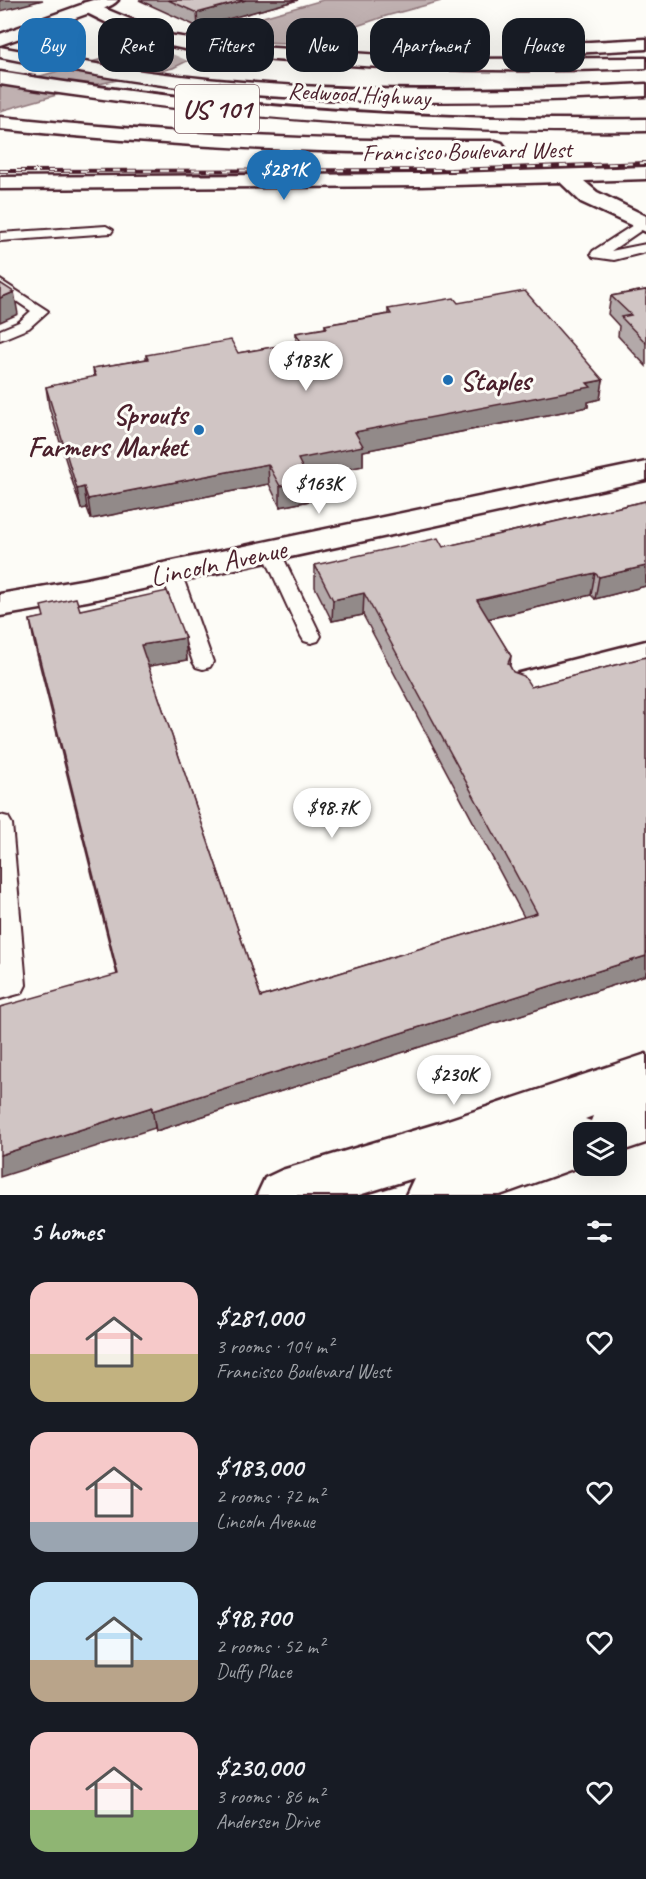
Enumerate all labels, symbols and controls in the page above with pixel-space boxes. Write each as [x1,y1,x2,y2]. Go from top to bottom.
chip: Buy [18,18,86,72]
chip: Rent [98,18,174,72]
chip: Filters [186,18,274,72]
chip: New [286,18,358,72]
chip: Apartment [370,18,490,72]
chip: House [502,18,585,72]
street label: Redwood Highway [287,75,433,113]
road number: US 101 [175,85,259,133]
street label: Francisco Boulevard West [362,134,574,168]
pin: $281K [242,150,326,201]
text: $281K [261,157,307,182]
pin: $183K [264,341,348,392]
text: $183K [283,348,329,373]
place label: Staples [460,363,534,398]
marker: Staples [441,373,455,387]
place label: Sprouts Farmers Market [28,397,190,464]
marker: Sprouts Farmers Market [192,423,206,437]
pin: $163K [277,464,361,515]
text: $163K [296,471,342,496]
street label: Lincoln Avenue [147,531,291,594]
pin: $98.7K [283,788,381,839]
text: $98.7K [307,795,357,820]
pin: $230K [412,1055,496,1106]
text: $230K [431,1062,477,1087]
map controls [573,1122,627,1176]
button: layers [573,1122,627,1176]
text: 5 homes [30,1215,103,1248]
icon: filters [583,1215,616,1248]
text: $281,000 [216,1301,303,1334]
icon: home [78,1306,150,1378]
icon: heart [583,1326,616,1359]
text: 3 rooms · 104 m² [216,1334,333,1359]
text: Francisco Boulevard West [216,1359,391,1384]
text: $183,000 [216,1451,303,1484]
icon: home [78,1456,150,1528]
icon: heart [583,1476,616,1509]
text: 2 rooms · 72 m² [216,1484,324,1509]
text: Lincoln Avenue [216,1509,315,1534]
text: $98,700 [216,1601,291,1634]
icon: home [78,1606,150,1678]
icon: heart [583,1626,616,1659]
text: 2 rooms · 52 m² [216,1634,324,1659]
text: Duffy Place [216,1659,291,1684]
text: $230,000 [216,1751,303,1784]
icon: home [78,1756,150,1828]
icon: heart [583,1776,616,1809]
text: 3 rooms · 86 m² [216,1784,324,1809]
text: Andersen Drive [216,1809,319,1834]

